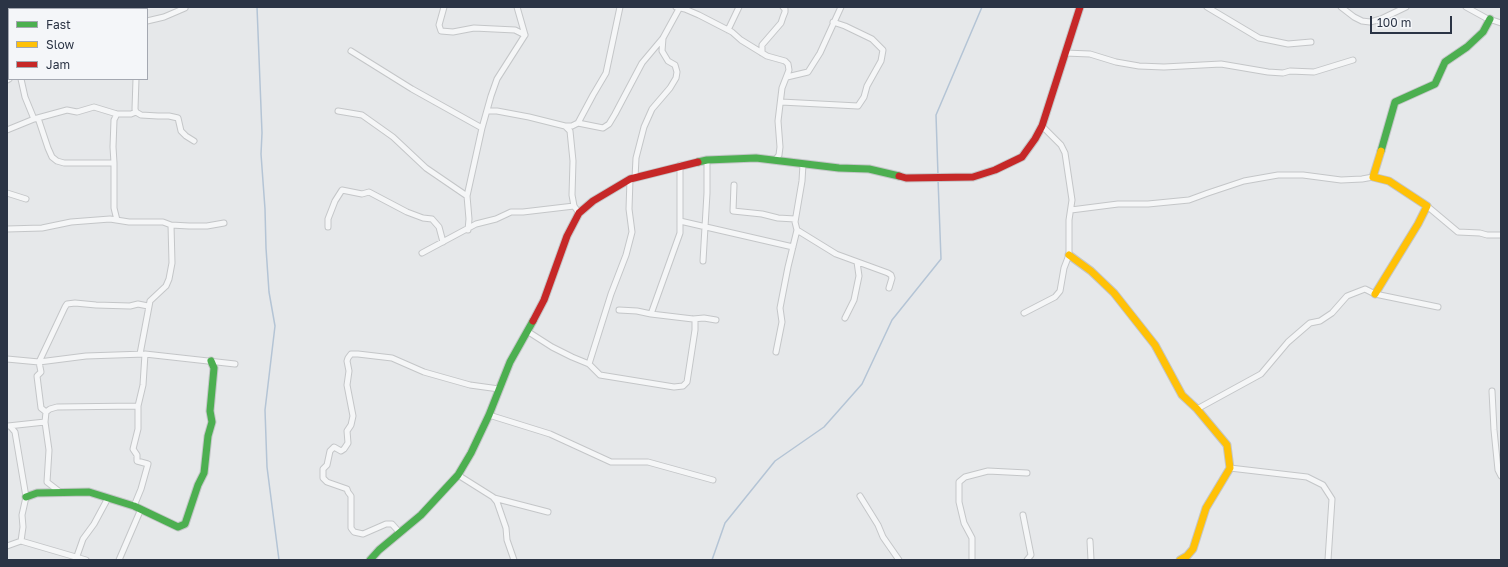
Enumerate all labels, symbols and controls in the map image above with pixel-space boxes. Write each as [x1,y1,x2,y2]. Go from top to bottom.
legend [8,8,148,80]
scale bar [1372,8,1454,34]
text: 100 m [1377,15,1411,30]
text: Fast [46,17,71,32]
text: Slow [46,37,74,52]
text: Jam [46,57,70,72]

